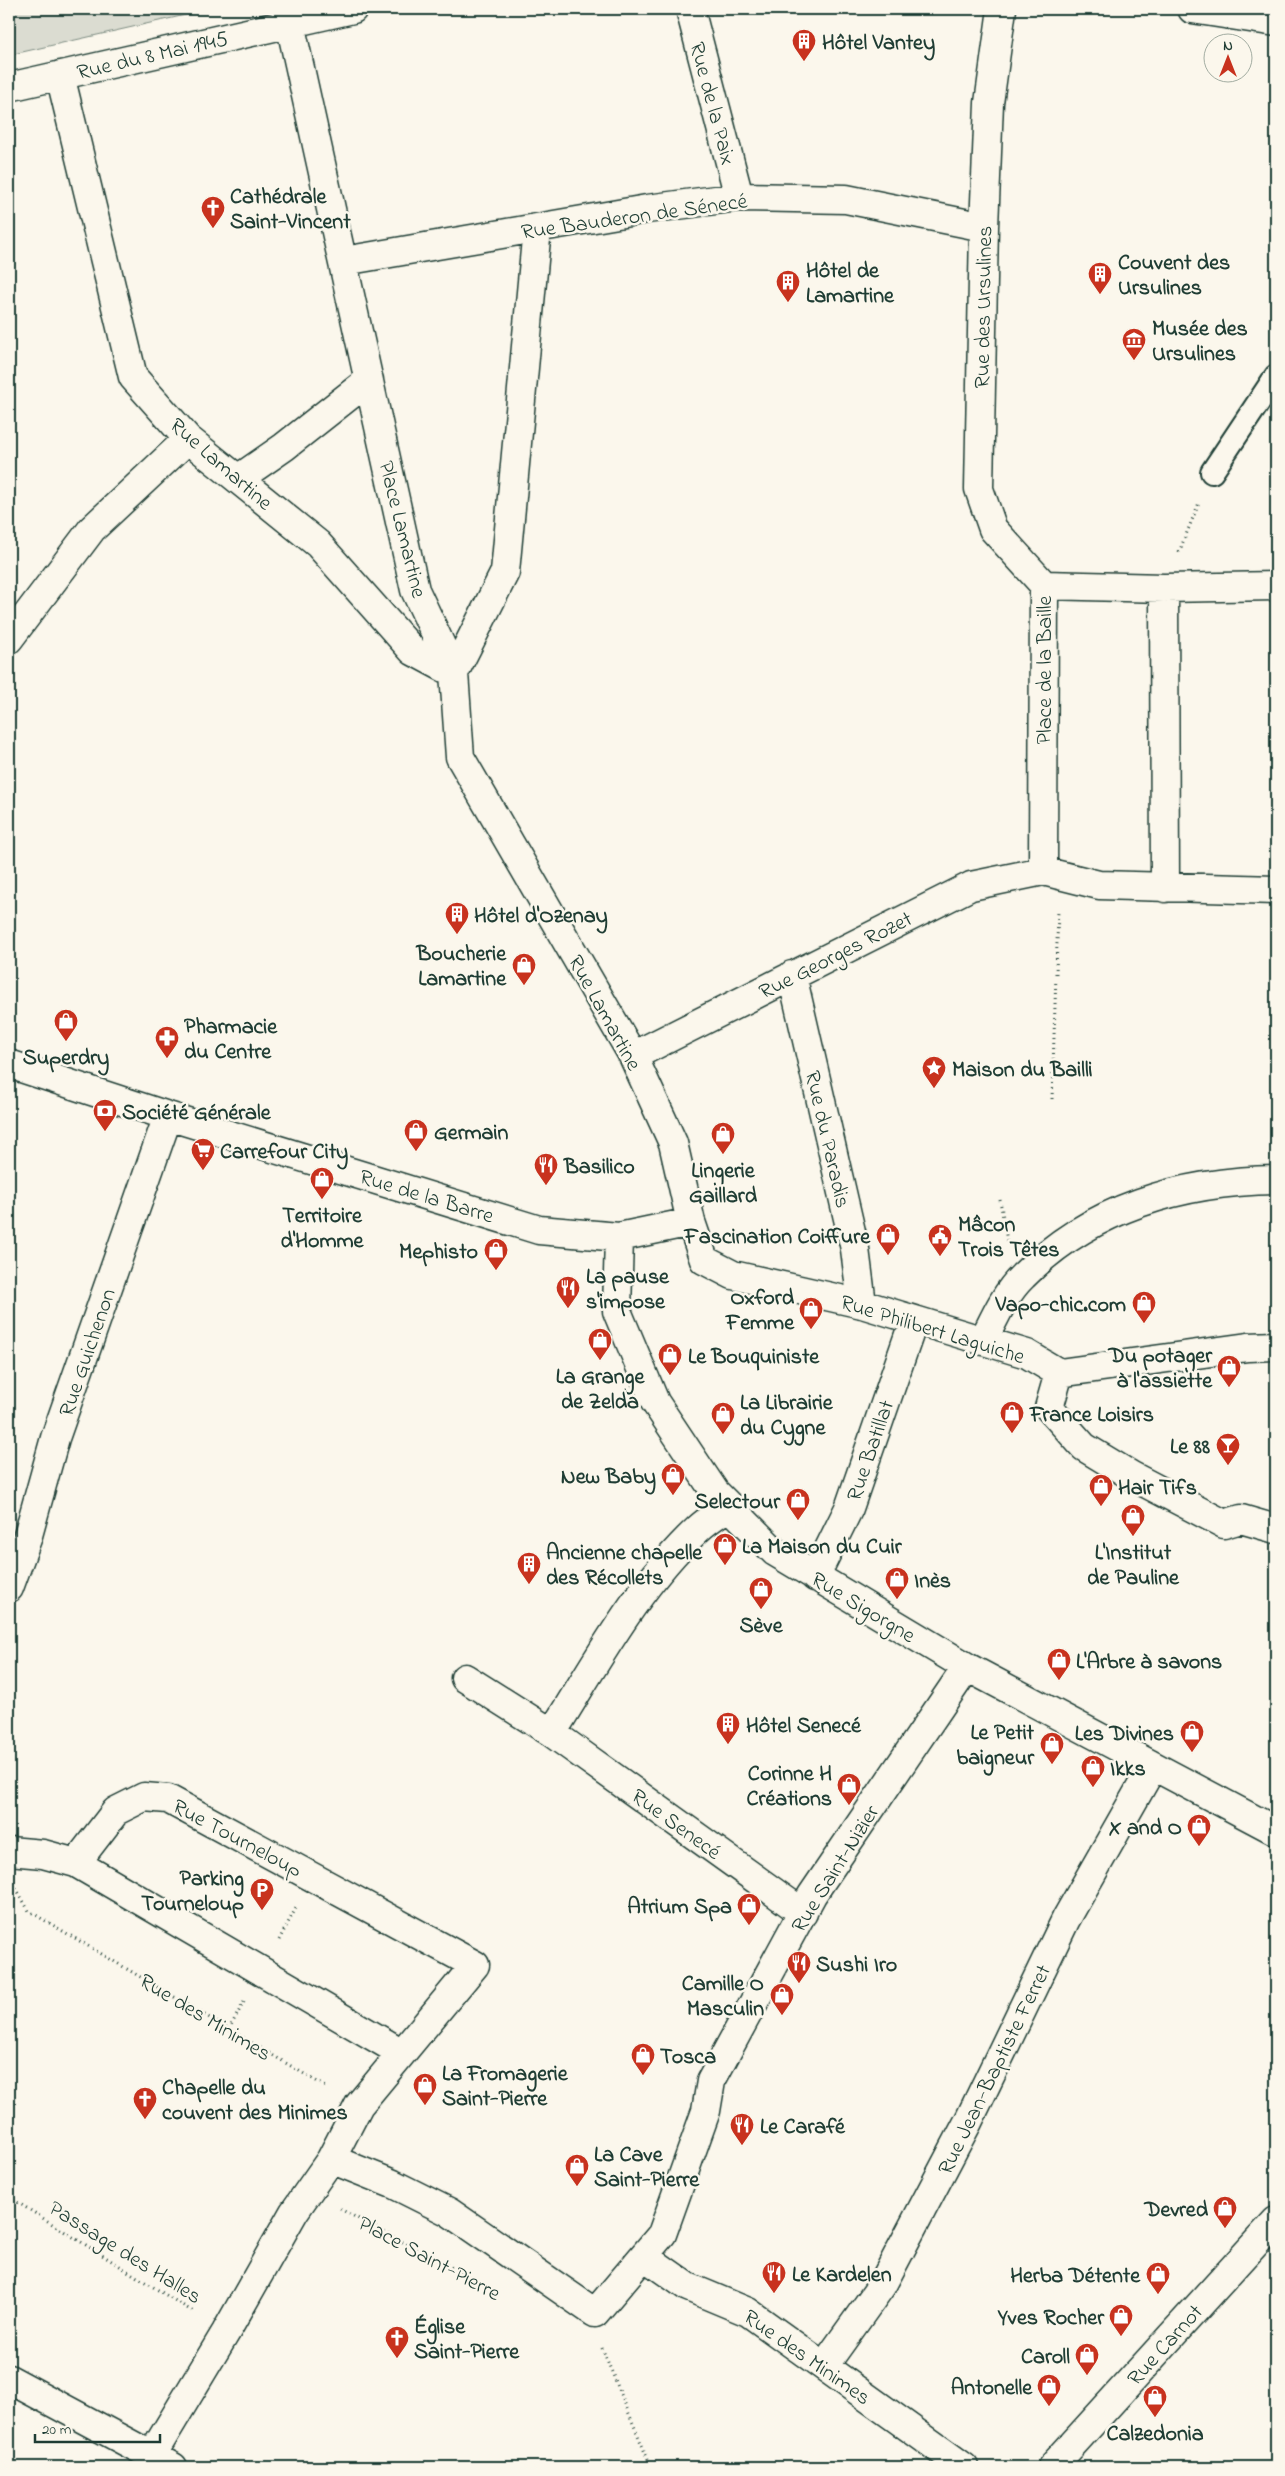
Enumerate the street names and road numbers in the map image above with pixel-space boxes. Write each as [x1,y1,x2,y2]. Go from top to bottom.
street label: Rue du 8 Mai 1945 [74,24,231,90]
street label: Rue de la Paix [679,39,743,169]
street label: Rue Bauderon de Sénecé [519,186,750,250]
street label: Rue des Ursulines [968,225,1002,389]
street label: Rue Lamartine [161,411,279,519]
street label: Place Lamartine [369,458,434,602]
street label: Place de la Baille [1030,595,1062,744]
street label: Rue Georges Rozet [754,904,920,1010]
street label: Rue Lamartine [558,950,648,1077]
street label: Rue du Paradis [795,1068,857,1211]
street label: Rue de la Barre [355,1162,497,1234]
street label: Rue Guichenon [52,1285,126,1421]
street label: Rue Philibert Laguiche [836,1288,1028,1375]
street label: Rue Batillat [840,1396,904,1506]
street label: Rue Sigorgne [804,1565,921,1653]
street label: Rue Senecé [624,1782,727,1869]
street label: Rue Tourneloup [166,1792,307,1887]
street label: Rue Saint-Nizier [785,1799,889,1940]
street label: Rue Jean-Baptiste Ferret [931,1959,1061,2181]
street label: Rue des Minimes [132,1966,277,2071]
street label: Passage des Halles [41,2194,207,2314]
street label: Place Saint-Pierre [352,2209,506,2311]
street label: Rue Carnot [1121,2298,1212,2394]
street label: Rue des Minimes [736,2303,877,2414]

